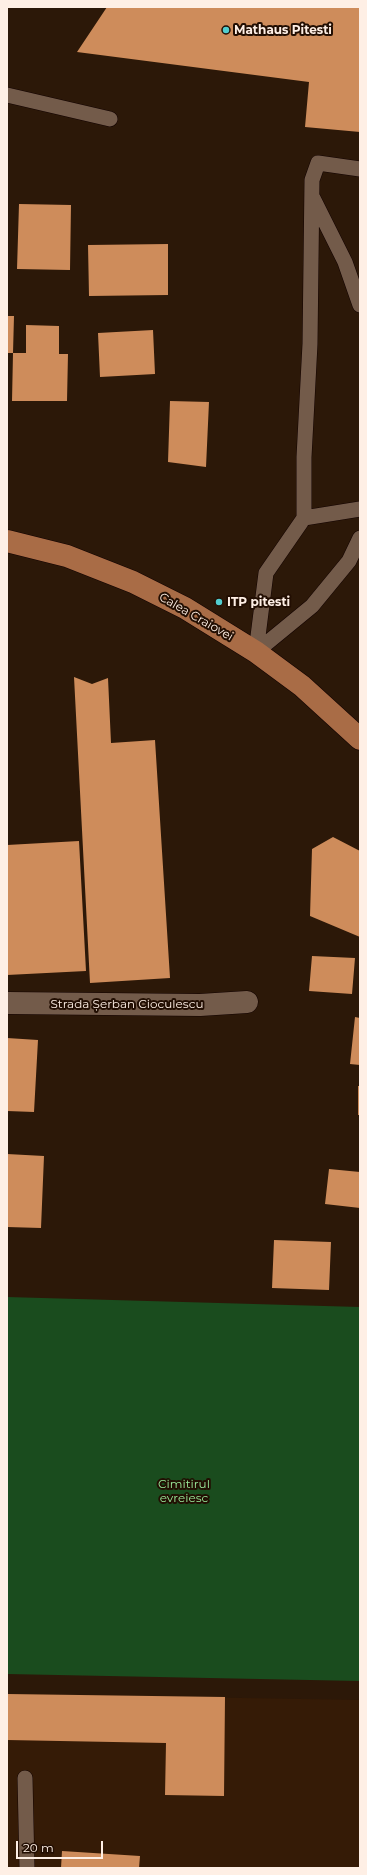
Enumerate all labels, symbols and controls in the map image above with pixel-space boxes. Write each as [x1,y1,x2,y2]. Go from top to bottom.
place label: Mathaus Pitesti [234,23,332,37]
marker: Mathaus Pitesti [221,25,231,35]
street label: Calea Craiovei [156,590,236,644]
place label: ITP pitesti [227,595,290,609]
marker: ITP pitesti [214,597,224,607]
street label: Strada Șerban Cioculescu [50,997,204,1011]
park label: Cimitirul evreiesc [158,1477,210,1505]
scale bar [18,1833,105,1859]
text: 20 m [23,1840,54,1855]

